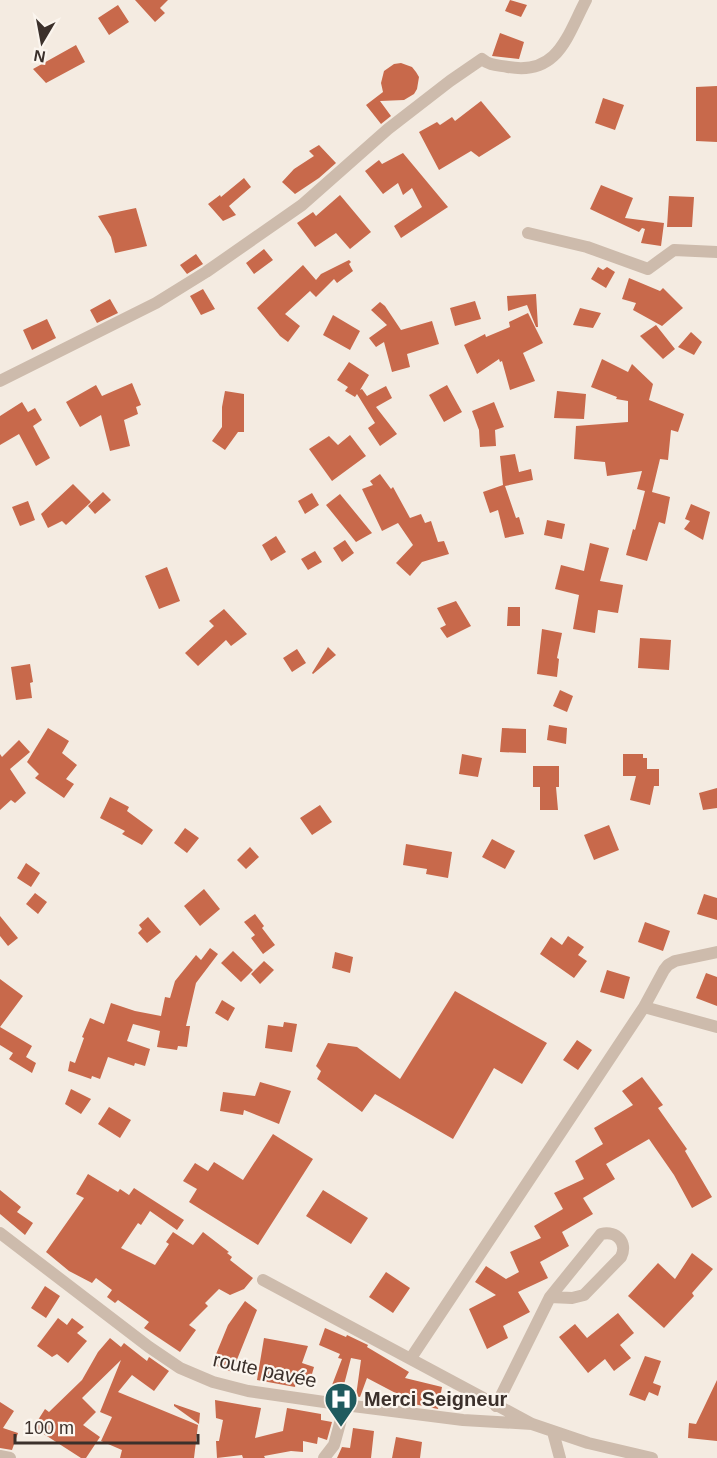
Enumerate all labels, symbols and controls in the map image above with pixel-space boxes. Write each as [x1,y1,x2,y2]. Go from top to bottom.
north arrow [12,12,72,72]
text: N [32,47,47,66]
street label: route pavée [211,1348,319,1392]
hospital icon: Merci Seigneur [323,1381,359,1428]
place label: Merci Seigneur [364,1388,508,1410]
scale bar [15,1407,198,1445]
text: 100 m [24,1418,74,1438]

